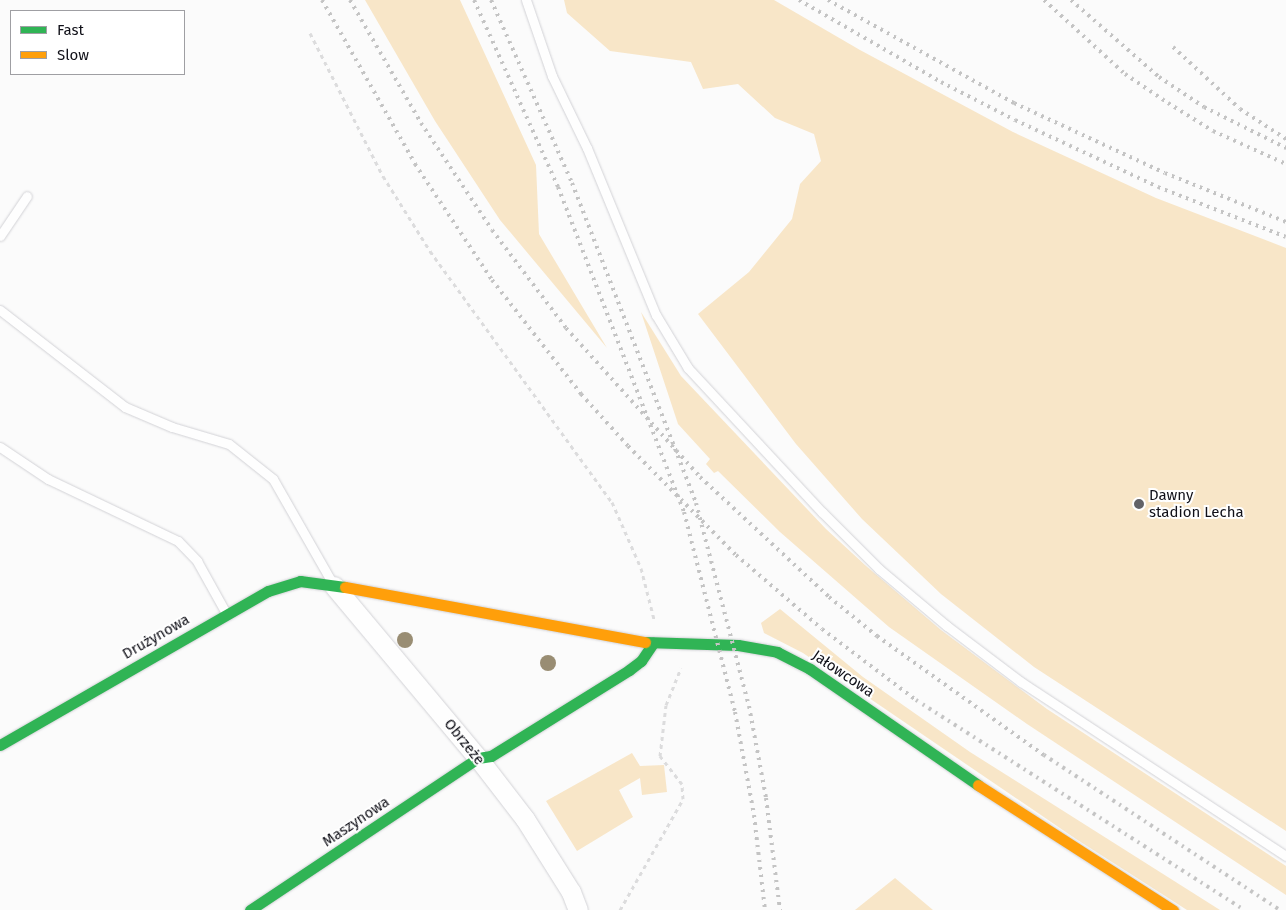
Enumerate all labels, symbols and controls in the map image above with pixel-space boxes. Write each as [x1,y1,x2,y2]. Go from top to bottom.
legend [10,10,185,75]
text: Fast [57,21,84,39]
text: Slow [57,46,89,64]
place label: Dawny stadion Lecha [1149,486,1244,521]
marker: Dawny stadion Lecha [1133,498,1145,510]
street label: Drużynowa [119,611,193,663]
street label: Jałowcowa [809,647,877,701]
street label: Obrzeże [440,715,488,769]
street label: Maszynowa [319,793,393,851]

